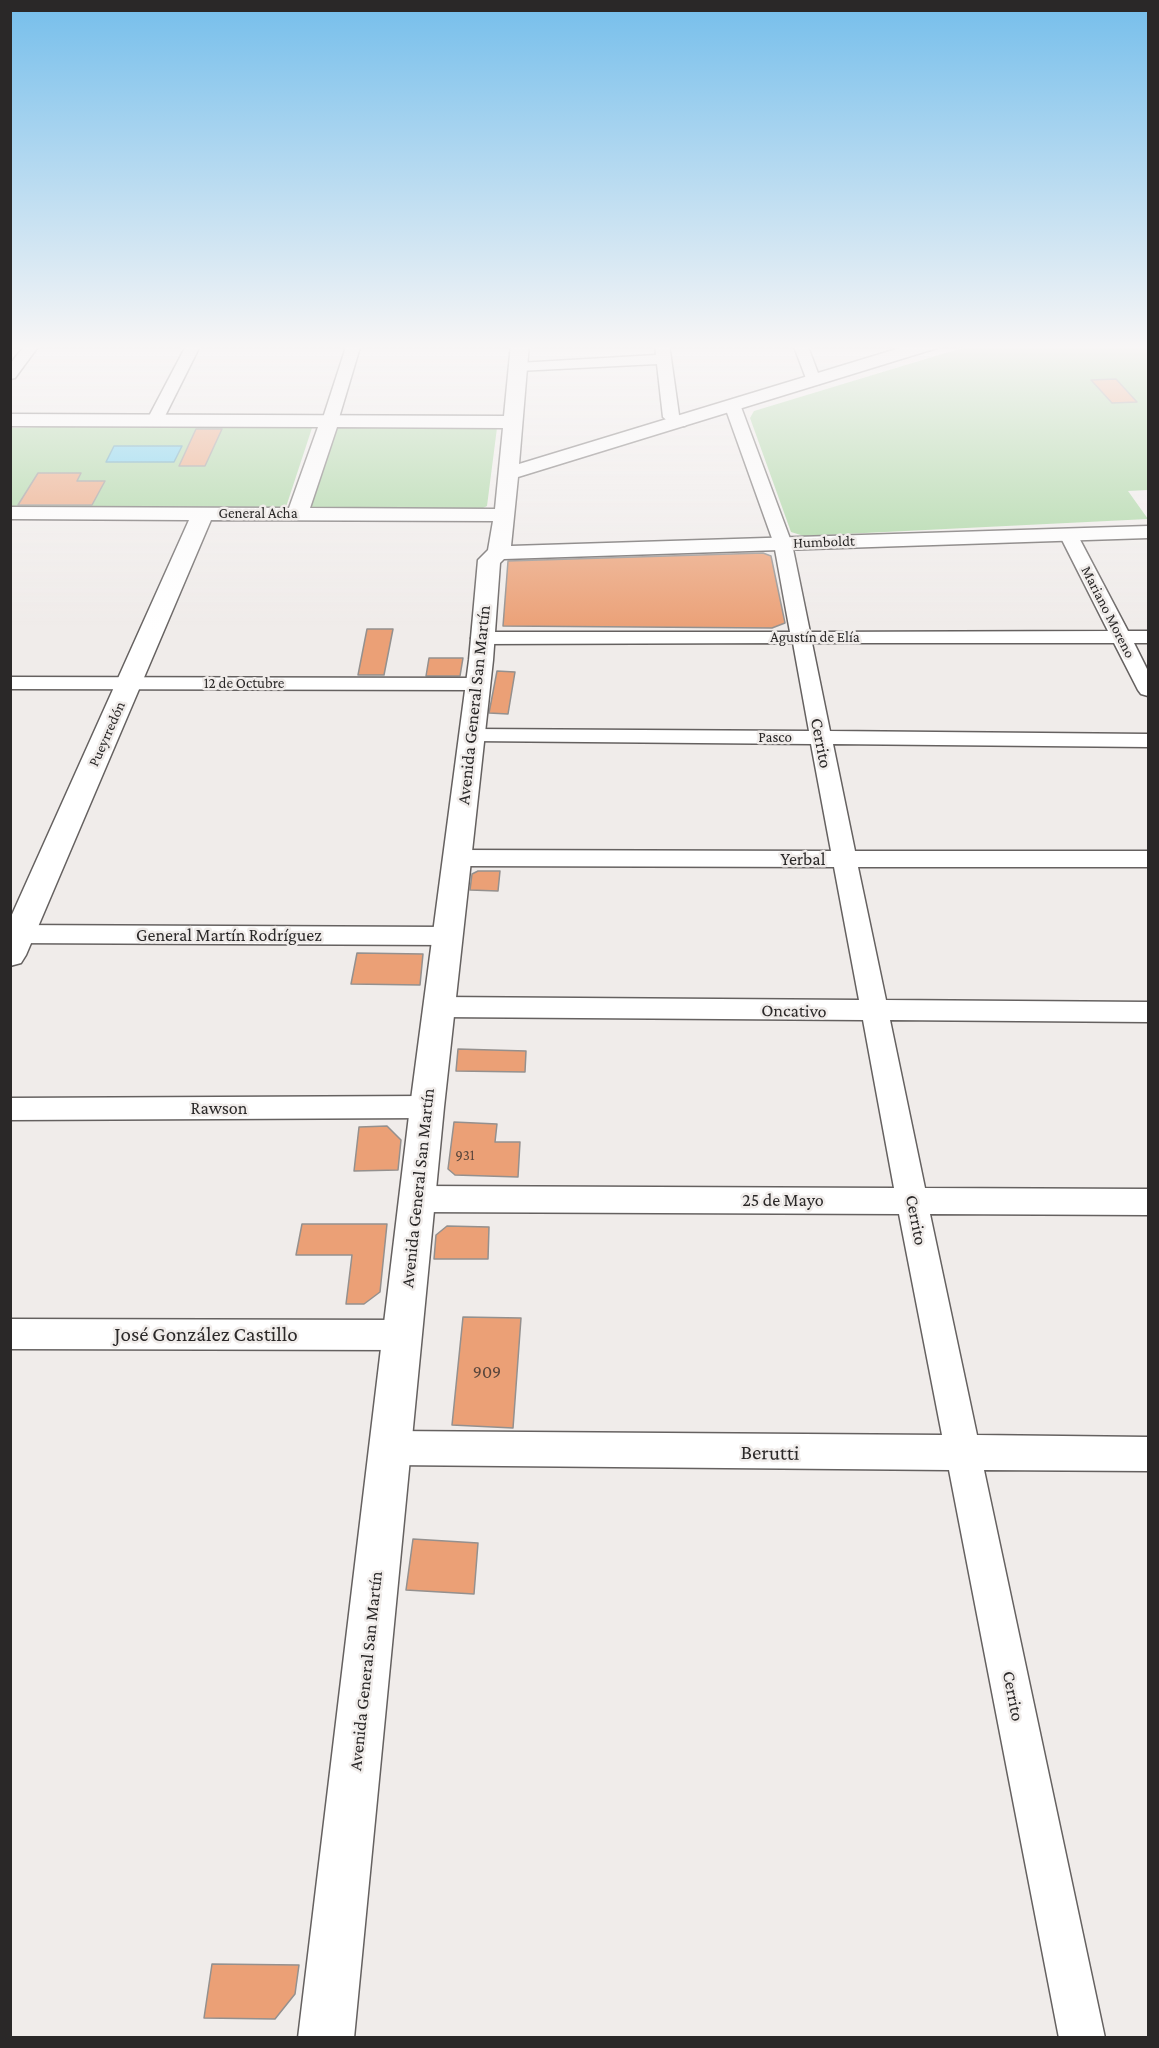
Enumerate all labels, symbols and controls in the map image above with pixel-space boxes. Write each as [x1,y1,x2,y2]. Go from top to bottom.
street label: General Acha [218,504,298,522]
street label: Humboldt [793,532,855,552]
street label: Mariano Moreno [1077,563,1139,661]
street label: Avenida General San Martín [453,604,495,806]
street label: Agustín de Elía [770,628,860,646]
street label: 12 de Octubre [204,674,284,692]
street label: Pueyrredón [85,699,129,769]
street label: Cerrito [806,716,836,770]
street label: Pasco [758,728,792,746]
street label: Yerbal [781,848,825,870]
street label: General Martín Rodríguez [136,924,322,946]
street label: Oncativo [761,1000,827,1022]
street label: Avenida General San Martín [397,1087,439,1289]
street label: Rawson [191,1097,247,1119]
house number: 931 [455,1146,475,1164]
street label: 25 de Mayo [742,1189,824,1211]
street label: Cerrito [901,1193,931,1247]
street label: José González Castillo [114,1322,298,1348]
house number: 909 [473,1361,501,1383]
street label: Berutti [740,1440,800,1466]
street label: Avenida General San Martín [345,1570,387,1772]
street label: Cerrito [998,1669,1028,1723]

